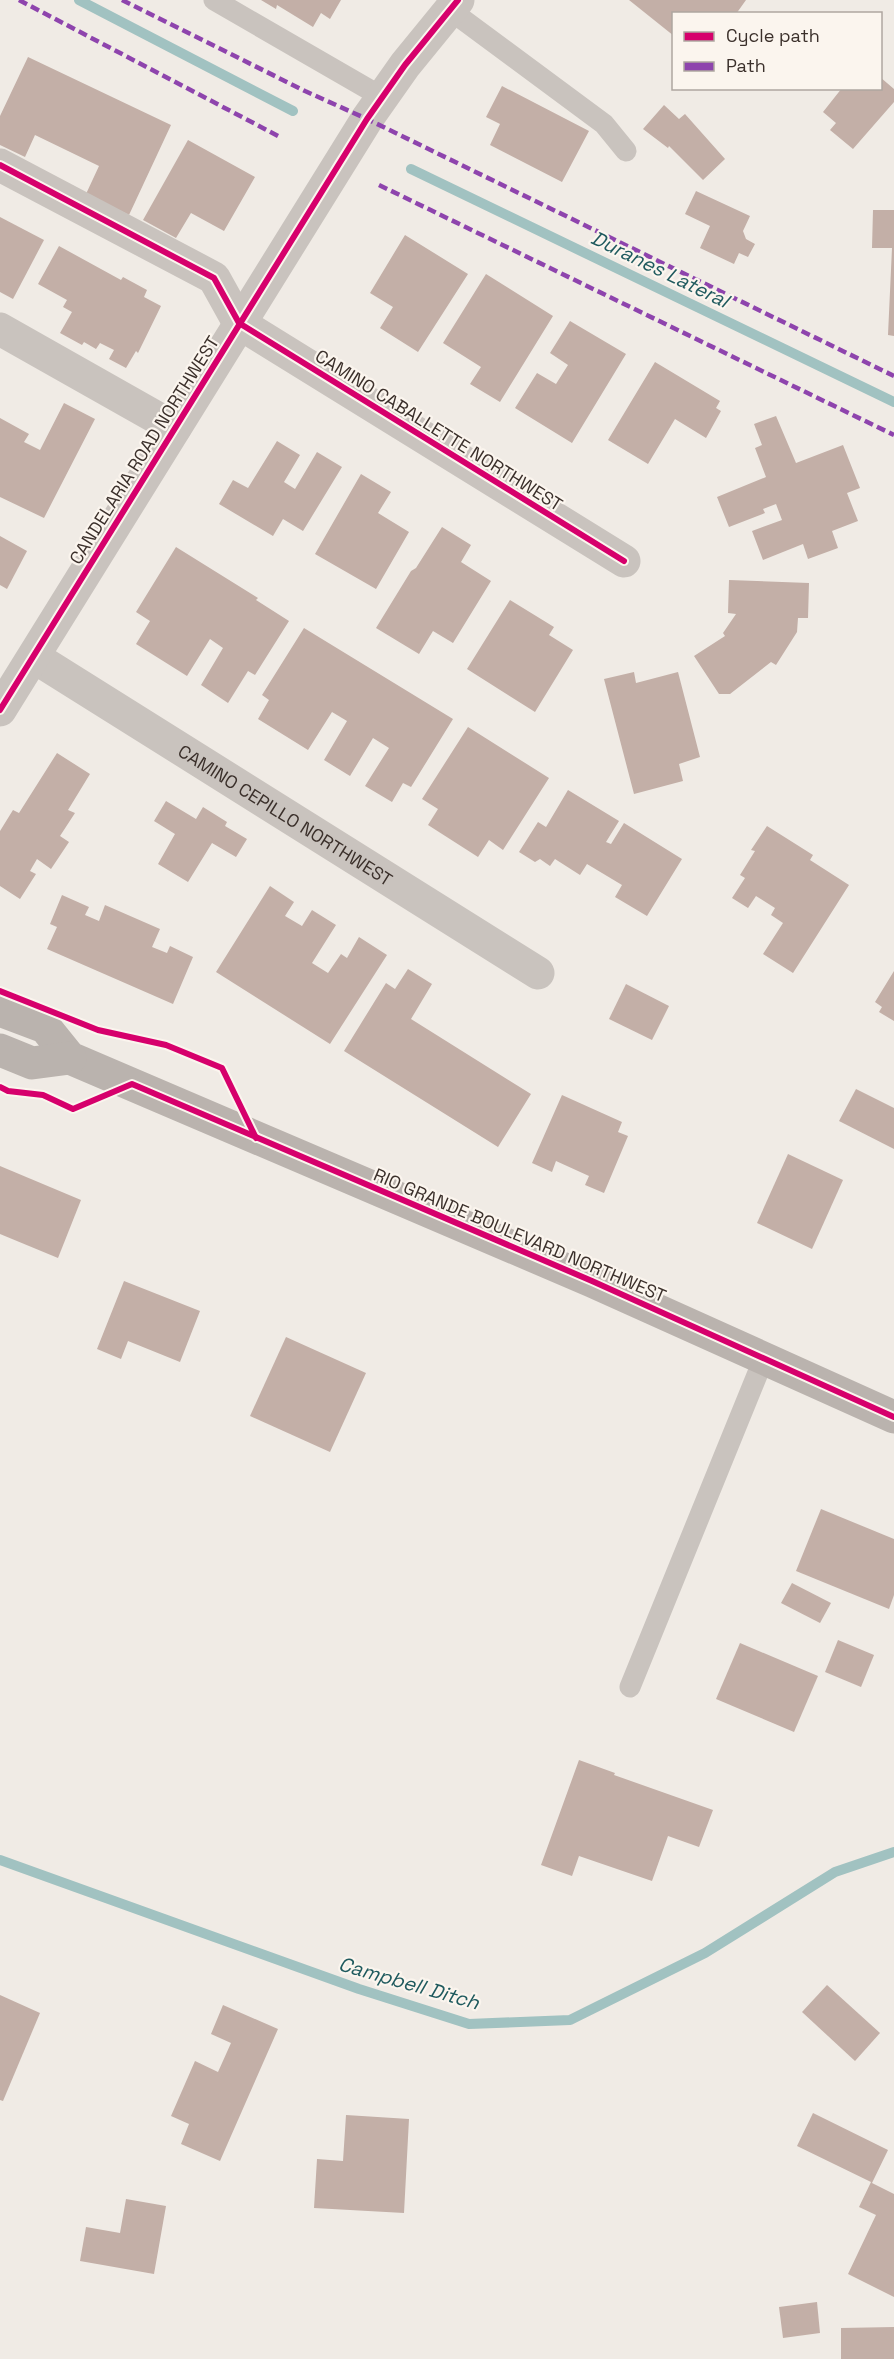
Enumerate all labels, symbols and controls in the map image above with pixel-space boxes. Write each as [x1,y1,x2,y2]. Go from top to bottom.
legend [672,12,882,90]
text: Cycle path [726,24,820,47]
text: Path [726,54,766,77]
water label: Duranes Lateral [587,224,735,314]
street label: CANDELARIA ROAD NORTHWEST [64,331,224,569]
street label: CAMINO CABALLETTE NORTHWEST [311,344,567,516]
street label: CAMINO CEPILLO NORTHWEST [174,739,398,891]
street label: RIO GRANDE BOULEVARD NORTHWEST [370,1163,670,1307]
water label: Campbell Ditch [336,1950,483,2016]

